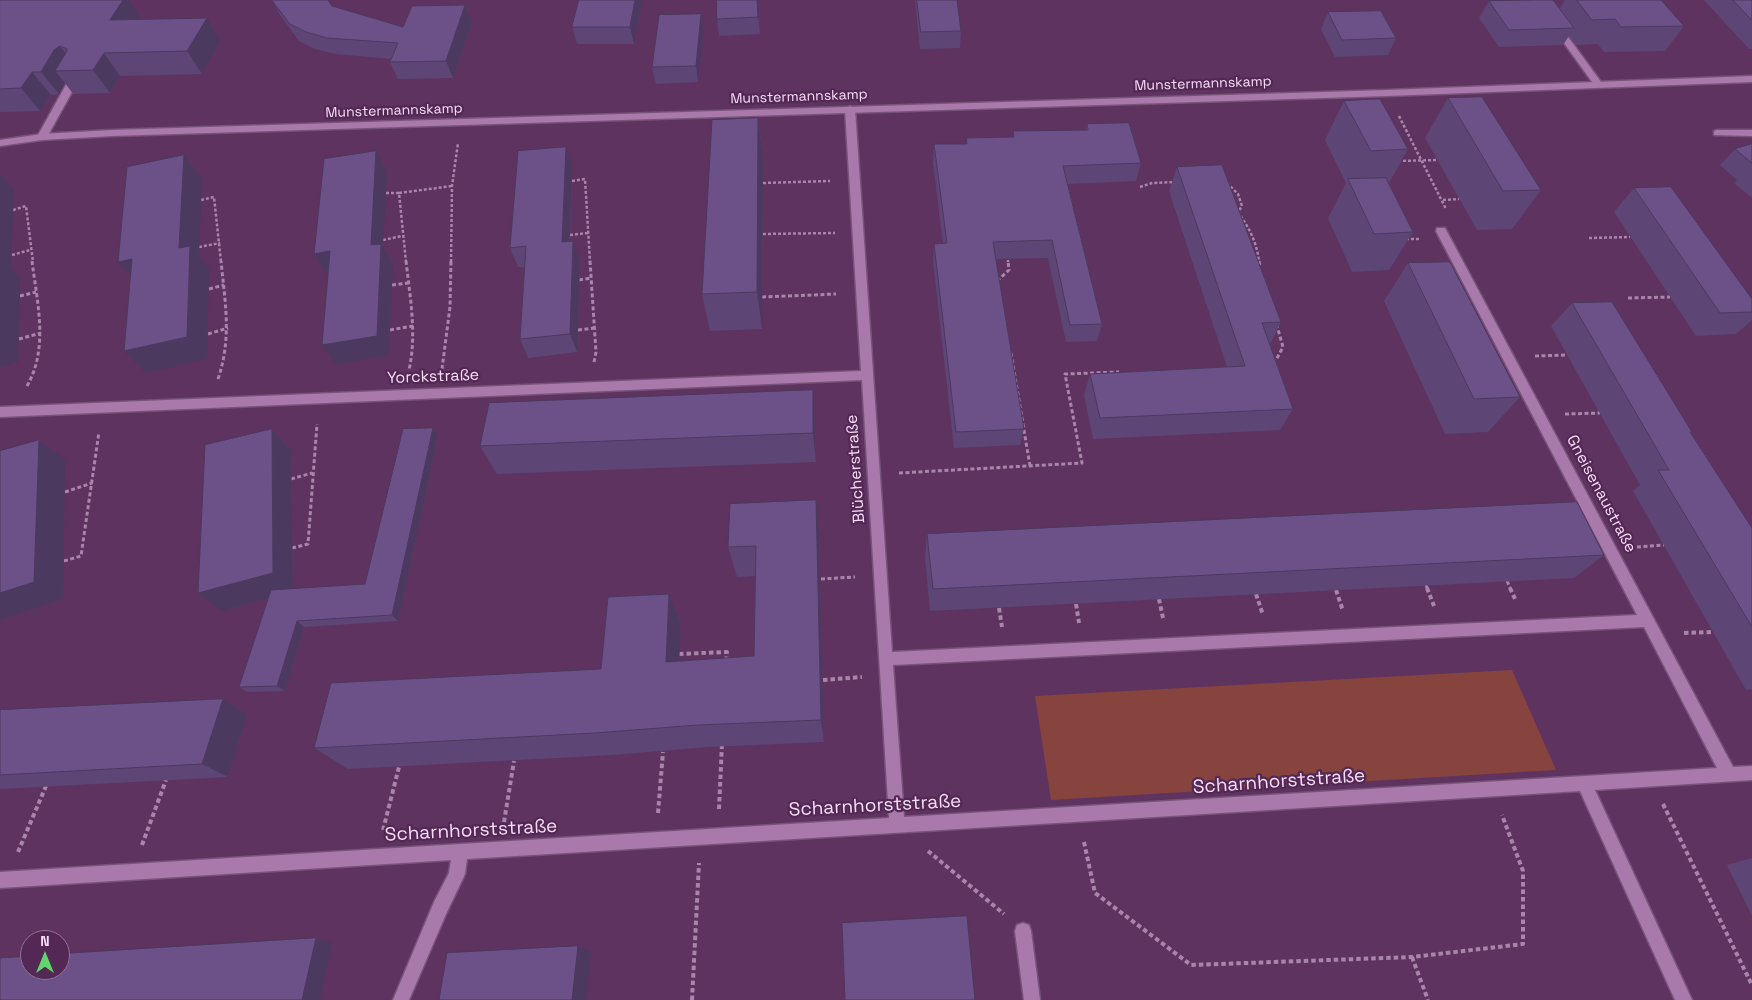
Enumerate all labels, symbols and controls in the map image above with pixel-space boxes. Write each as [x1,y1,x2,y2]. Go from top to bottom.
street label: Munstermannskamp [1134,73,1272,95]
street label: Munstermannskamp [730,86,868,108]
street label: Munstermannskamp [325,100,463,122]
street label: Yorckstraße [387,366,479,388]
street label: Blücherstraße [843,414,869,524]
street label: Gneisenaustraße [1562,432,1640,556]
street label: Scharnhorststraße [1192,765,1366,799]
street label: Scharnhorststraße [788,790,962,822]
street label: Scharnhorststraße [384,815,558,847]
north arrow [20,930,70,980]
text: N [40,932,50,950]

